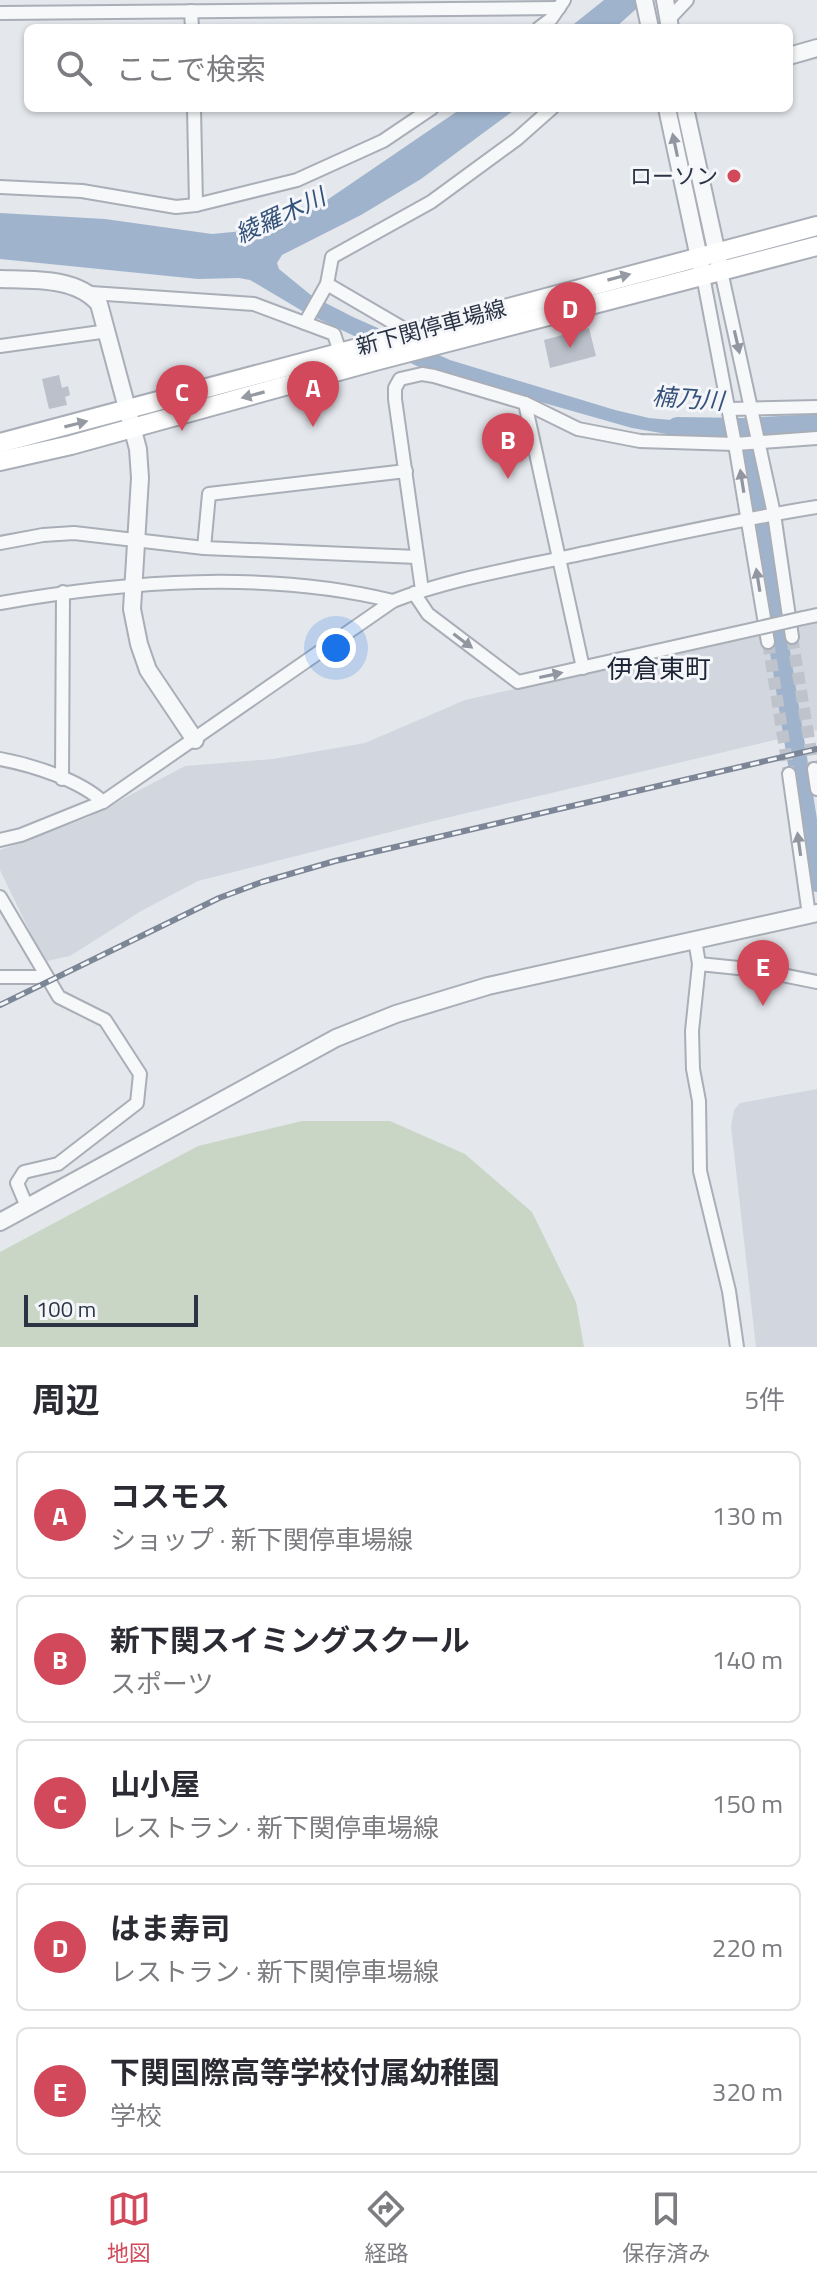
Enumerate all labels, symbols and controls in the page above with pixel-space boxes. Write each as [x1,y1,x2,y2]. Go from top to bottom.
search box [24,24,793,112]
icon: search [52,46,96,90]
text: ここで検索 [116,46,266,92]
one-way arrow [668,132,681,157]
place label: ローソン [630,159,718,193]
marker: ローソン [725,167,743,185]
water label: 綾羅木川 [229,177,334,252]
one-way arrow [606,271,631,283]
pin: D [544,282,596,348]
street label: 新下関停車場線 [352,291,510,363]
one-way arrow [731,330,744,355]
pin: A [287,361,339,427]
pin: C [156,365,208,431]
water label: 楠乃川 [651,378,728,419]
one-way arrow [240,389,264,402]
pin: B [482,413,534,479]
one-way arrow [63,417,88,429]
one-way arrow [735,468,747,493]
one-way arrow [751,567,764,592]
your location [316,628,356,668]
one-way arrow [452,632,473,648]
district label: 伊倉東町 [607,649,711,688]
one-way arrow [538,668,563,681]
one-way arrow [792,831,805,856]
pin: E [737,940,789,1006]
scale bar [24,1291,198,1327]
text: 100 m [36,1292,96,1326]
text: 周辺 [32,1373,100,1425]
text: 5件 [744,1380,785,1419]
text: コスモス [110,1473,230,1519]
text: A [52,1496,68,1535]
text: 130 m [712,1496,783,1535]
text: ショップ · 新下関停車場線 [110,1520,413,1559]
text: 新下関スイミングスクール [110,1617,470,1663]
text: B [52,1640,68,1679]
text: 140 m [712,1640,783,1679]
text: スポーツ [110,1664,213,1703]
text: 山小屋 [110,1761,200,1807]
text: C [53,1784,67,1823]
text: 150 m [712,1784,783,1823]
text: レストラン · 新下関停車場線 [110,1808,439,1847]
text: はま寿司 [110,1905,230,1951]
text: D [52,1928,68,1967]
text: 220 m [712,1928,783,1967]
text: レストラン · 新下関停車場線 [110,1952,439,1991]
text: 下関国際高等学校付属幼稚園 [110,2049,500,2095]
text: E [53,2072,67,2111]
text: 320 m [712,2072,783,2111]
text: 学校 [110,2096,162,2135]
tab: 地図 [107,2187,151,2270]
tab: 経路 [364,2187,408,2270]
tab: 保存済み [622,2187,710,2270]

